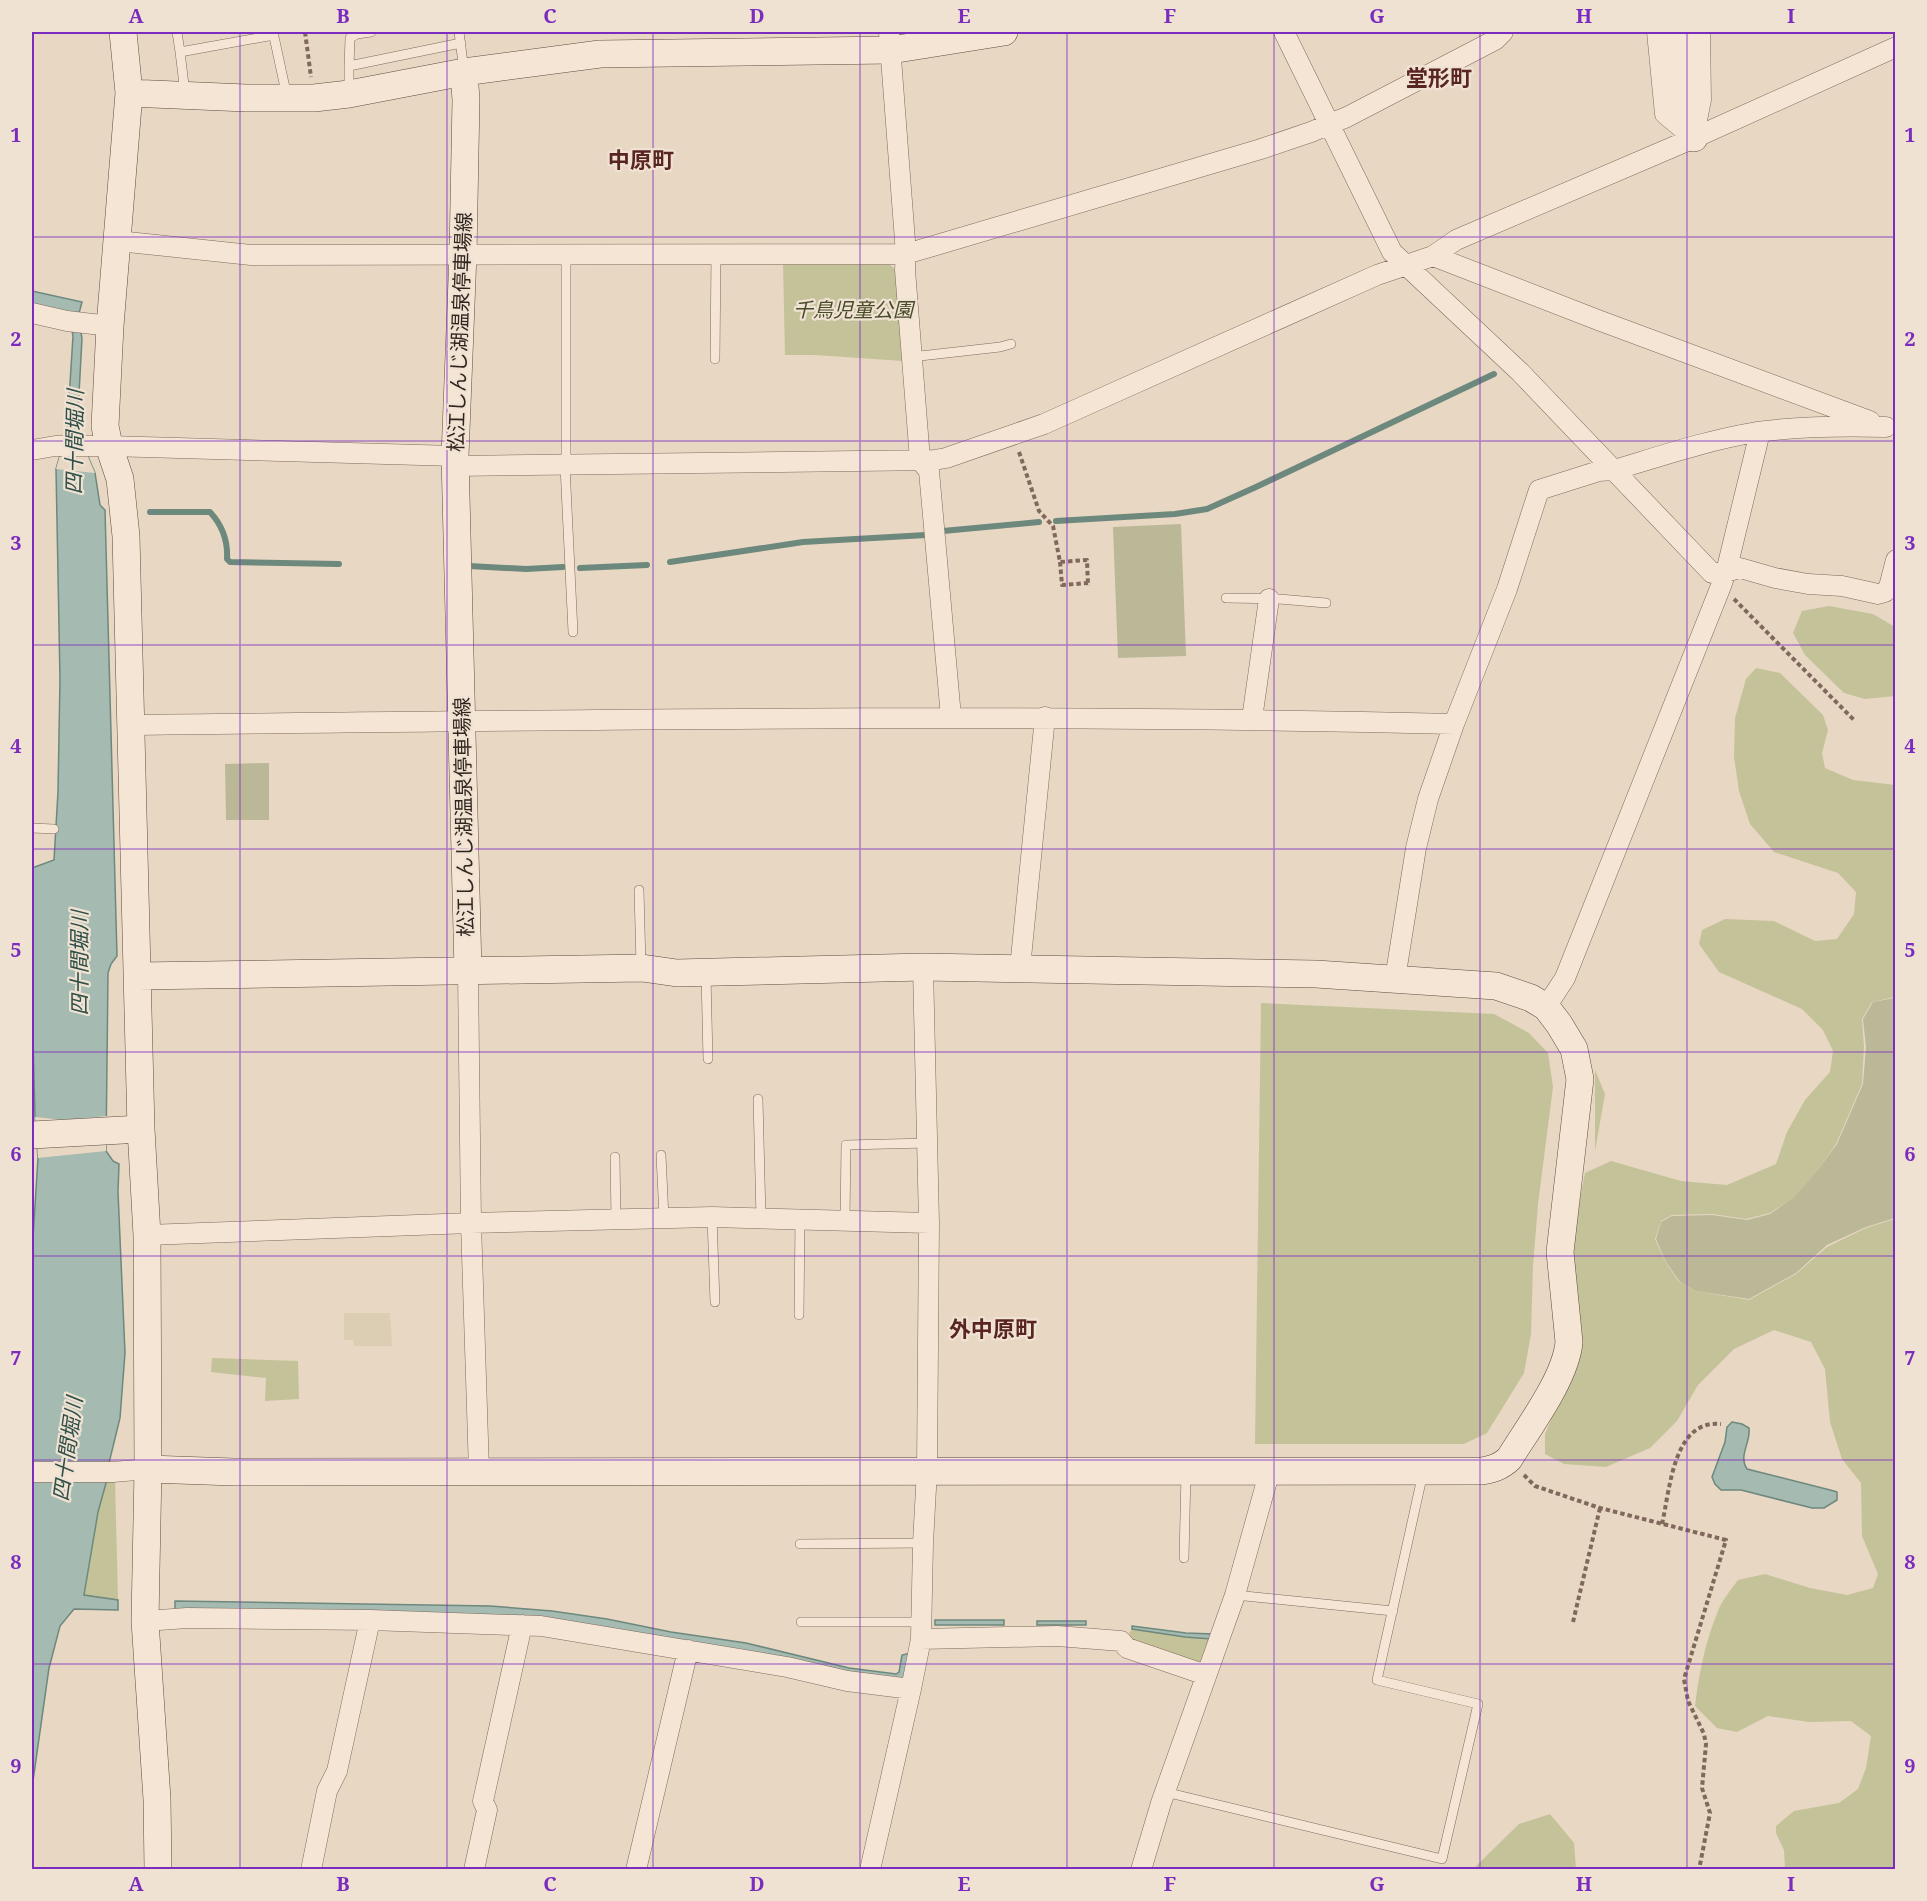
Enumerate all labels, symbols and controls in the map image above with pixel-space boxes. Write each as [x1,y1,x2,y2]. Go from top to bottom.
text: A [128,2,144,29]
text: B [336,2,350,29]
text: C [543,2,557,29]
text: D [749,2,765,29]
text: E [957,2,971,29]
text: F [1164,2,1176,29]
text: G [1369,2,1385,29]
text: H [1576,2,1592,29]
text: I [1787,2,1795,29]
district label: 堂形町 [1406,62,1472,92]
text: 1 [10,121,22,148]
text: 1 [1904,121,1916,148]
district label: 中原町 [608,144,674,174]
street label: 松江しんじ湖温泉停車場線 [442,212,477,452]
park label: 千鳥児童公園 [793,296,916,323]
text: 2 [10,325,22,352]
text: 2 [1904,325,1916,352]
water label: 四十間堀川 [59,387,89,495]
text: 3 [10,529,22,556]
text: 3 [1904,529,1916,556]
street label: 松江しんじ湖温泉停車場線 [448,697,479,937]
text: 4 [10,732,22,759]
text: 4 [1904,732,1916,759]
water label: 四十間堀川 [65,909,93,1016]
text: 5 [10,936,22,963]
text: 5 [1904,936,1916,963]
text: 6 [10,1140,22,1167]
text: 6 [1904,1140,1916,1167]
district label: 外中原町 [949,1313,1037,1343]
text: 7 [10,1344,22,1371]
text: 7 [1904,1344,1916,1371]
water label: 四十間堀川 [46,1393,88,1503]
text: 8 [10,1548,22,1575]
text: 8 [1904,1548,1916,1575]
text: 9 [10,1752,22,1779]
text: 9 [1904,1752,1916,1779]
text: A [128,1870,144,1897]
text: B [336,1870,350,1897]
text: C [543,1870,557,1897]
text: D [749,1870,765,1897]
text: E [957,1870,971,1897]
text: F [1164,1870,1176,1897]
text: G [1369,1870,1385,1897]
text: H [1576,1870,1592,1897]
text: I [1787,1870,1795,1897]

